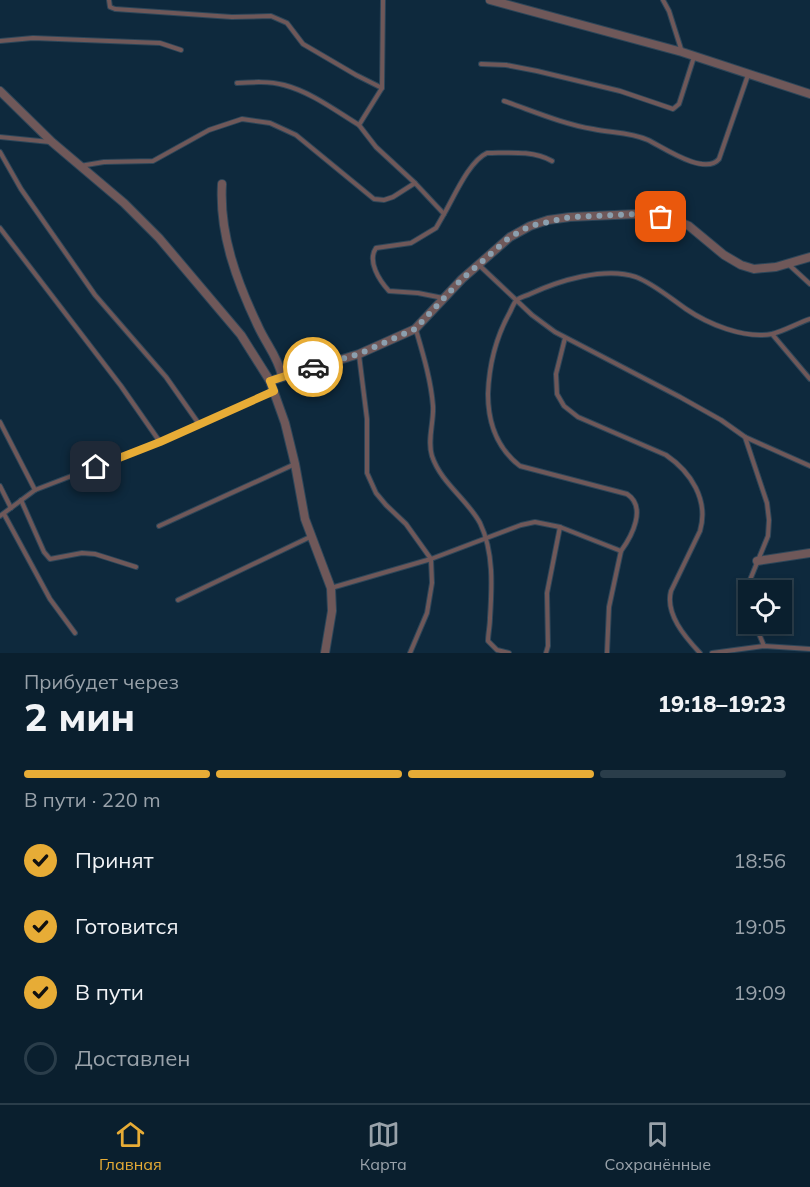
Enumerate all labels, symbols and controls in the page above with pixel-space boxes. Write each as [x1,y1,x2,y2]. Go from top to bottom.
pin [635,191,686,242]
icon: bag [644,200,677,233]
courier [283,337,343,397]
icon: car [297,351,330,384]
pin [70,441,121,492]
icon: home [79,450,112,483]
map controls [738,580,792,634]
button: locate [738,580,792,634]
text: Прибудет через [24,669,179,694]
text: 19:18–19:23 [658,690,786,718]
text: 2 мин [24,692,135,741]
text: В пути · 220 m [24,787,160,812]
icon: check [24,844,57,877]
text: Принят [75,846,154,874]
text: 18:56 [733,848,786,873]
icon: check [24,910,57,943]
text: Готовится [75,912,179,940]
text: 19:05 [733,914,786,939]
icon: check [24,976,57,1009]
text: В пути [75,978,144,1006]
text: 19:09 [733,980,786,1005]
text: Доставлен [75,1044,191,1072]
tab: Главная [99,1118,162,1174]
tab: Карта [360,1118,407,1174]
tab: Сохранённые [605,1118,711,1174]

